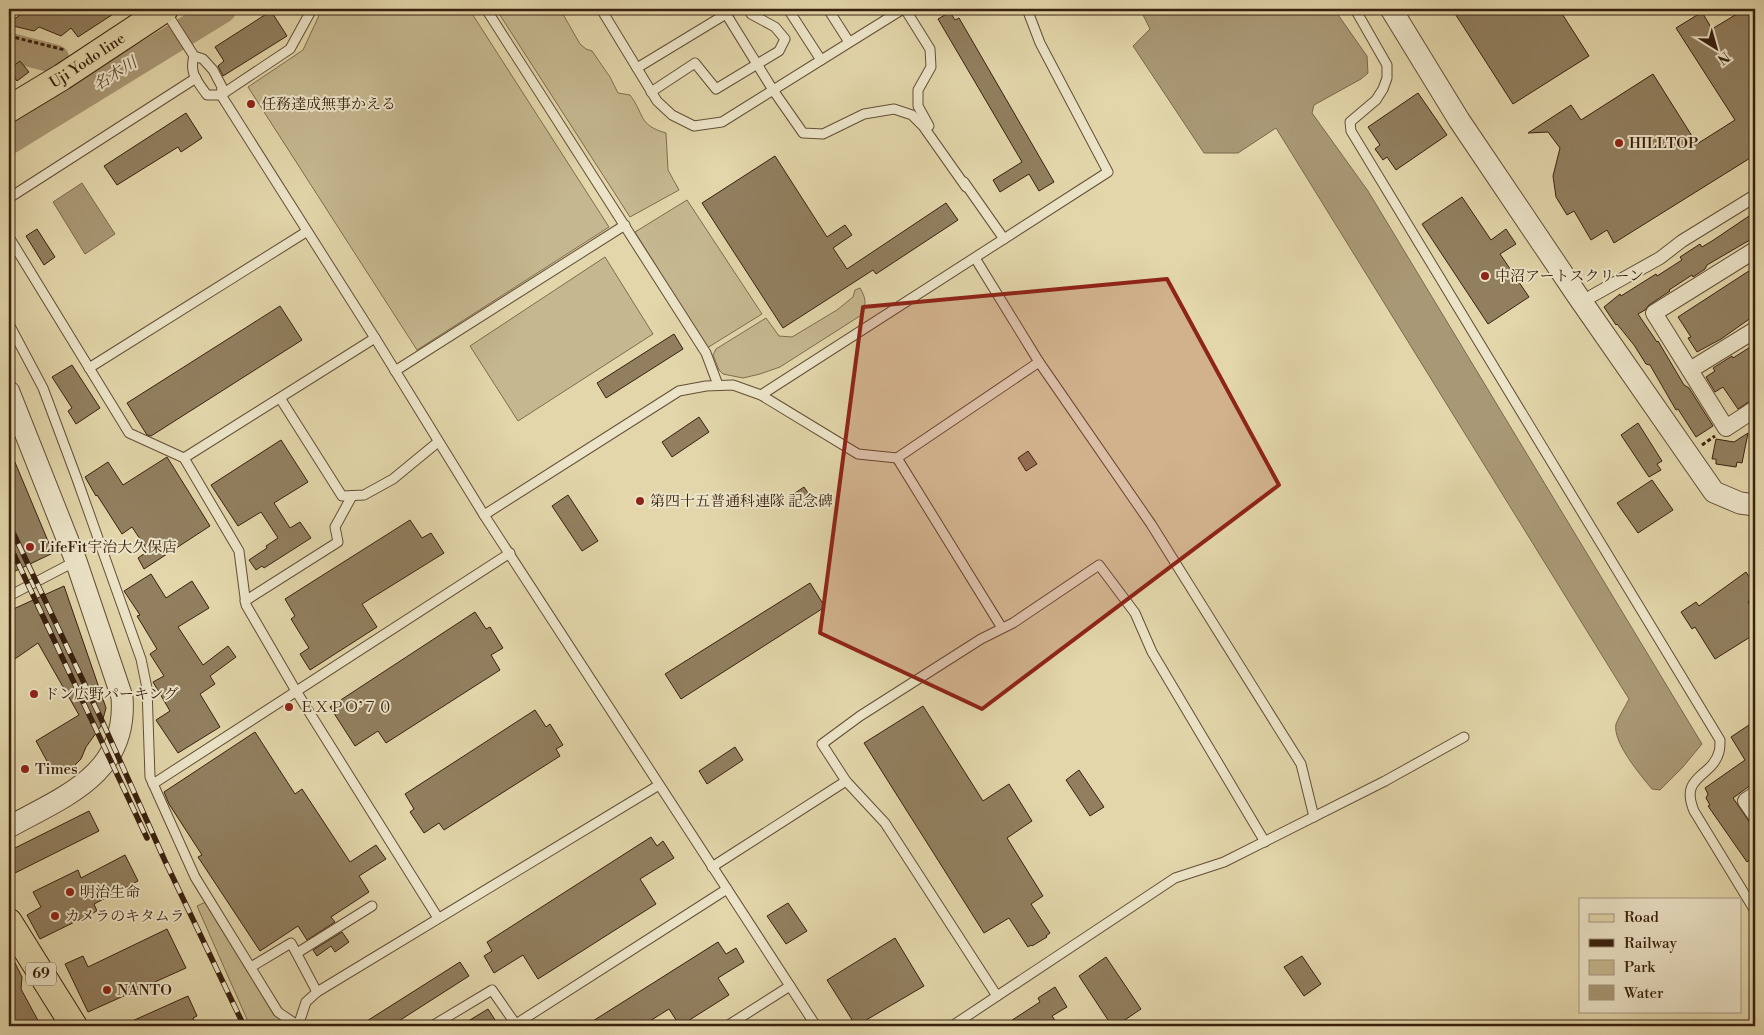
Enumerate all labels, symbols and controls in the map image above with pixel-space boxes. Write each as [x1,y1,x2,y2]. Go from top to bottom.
north arrow [1692,22,1742,72]
street label: Uji Yodo line [46,29,129,92]
text: N [1713,47,1733,68]
water label: 名木川 [89,52,142,95]
place label: 任務達成無事かえる [261,95,396,114]
marker: 任務達成無事かえる [245,98,257,110]
place label: HILLTOP [1629,134,1698,153]
marker: HILLTOP [1613,137,1625,149]
place label: 中沼アートスクリーン [1495,267,1644,286]
marker: 中沼アートスクリーン [1479,270,1491,282]
place label: 第四十五普通科連隊 記念碑 [650,492,833,511]
marker: 第四十五普通科連隊 記念碑 [634,495,646,507]
place label: LifeFit宇治大久保店 [40,538,177,557]
marker: LifeFit宇治大久保店 [24,541,36,553]
place label: ドン広野パーキング [44,685,179,704]
marker: ドン広野パーキング [28,688,40,700]
place label: ＥＸＰＯ’７０ [299,698,393,717]
marker: ＥＸＰＯ’７０ [283,701,295,713]
place label: Times [35,760,78,779]
marker: Times [19,763,31,775]
place label: 明治生命 [80,883,140,902]
marker: 明治生命 [64,886,76,898]
legend [1579,898,1742,1012]
place label: カメラのキタムラ [65,907,185,926]
text: Road [1624,908,1659,927]
marker: カメラのキタムラ [49,910,61,922]
text: Railway [1624,934,1678,953]
text: Park [1624,958,1656,977]
road number: 69 [26,962,56,986]
place label: NANTO [117,981,172,1000]
marker: NANTO [101,984,113,996]
text: Water [1623,984,1664,1003]

